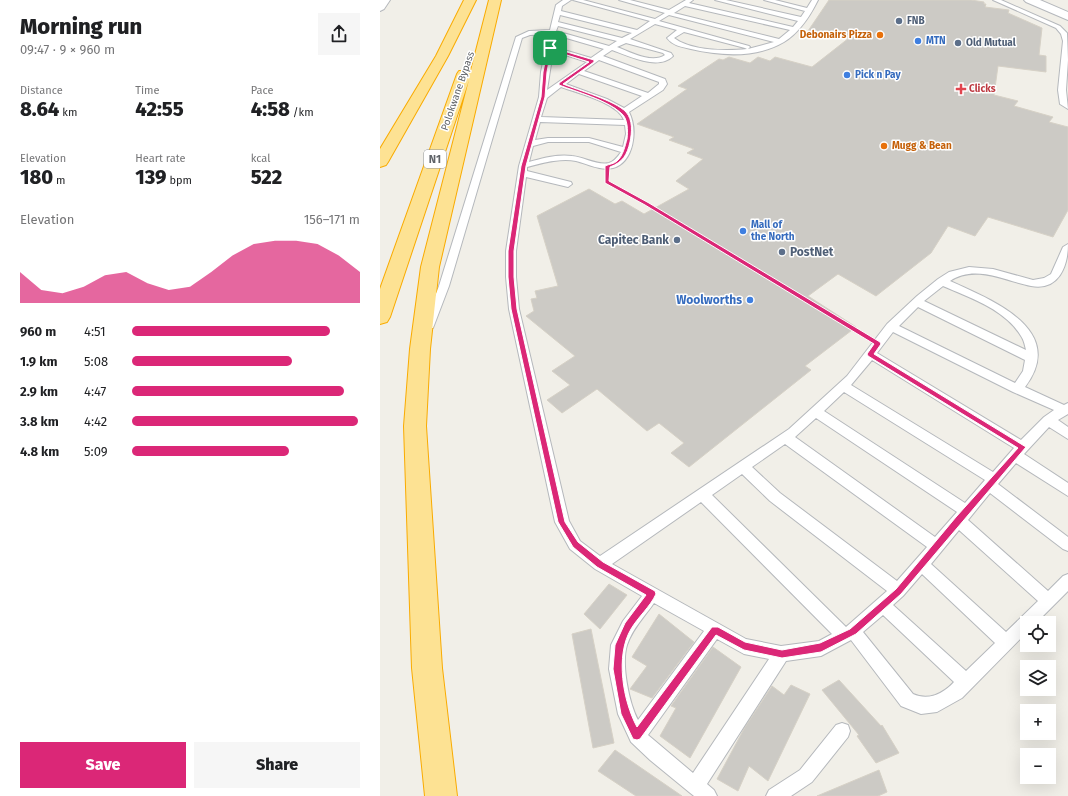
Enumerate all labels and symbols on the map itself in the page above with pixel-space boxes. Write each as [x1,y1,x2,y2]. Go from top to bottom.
place label: FNB [907,15,925,27]
marker: FNB [894,16,904,26]
place label: Debonairs Pizza [800,29,873,41]
marker: Debonairs Pizza [875,30,885,40]
pin [533,31,567,65]
place label: MTN [926,35,946,47]
marker: MTN [913,36,923,46]
place label: Old Mutual [966,37,1016,49]
marker: Old Mutual [953,38,963,48]
street label: Polokwane Bypass [439,49,477,132]
place label: Pick n Pay [855,69,901,81]
marker: Pick n Pay [842,70,852,80]
place label: Clicks [969,83,996,95]
marker: Clicks [956,84,966,94]
place label: Mugg & Bean [892,140,952,152]
marker: Mugg & Bean [879,141,889,151]
road number: N1 [424,150,446,168]
place label: Mall of the North [751,219,795,243]
marker: Mall of the North [738,226,748,236]
place label: Capitec Bank [598,233,669,247]
marker: Capitec Bank [672,235,682,245]
place label: PostNet [790,245,834,259]
marker: PostNet [777,247,787,257]
place label: Woolworths [676,293,742,307]
marker: Woolworths [745,295,755,305]

